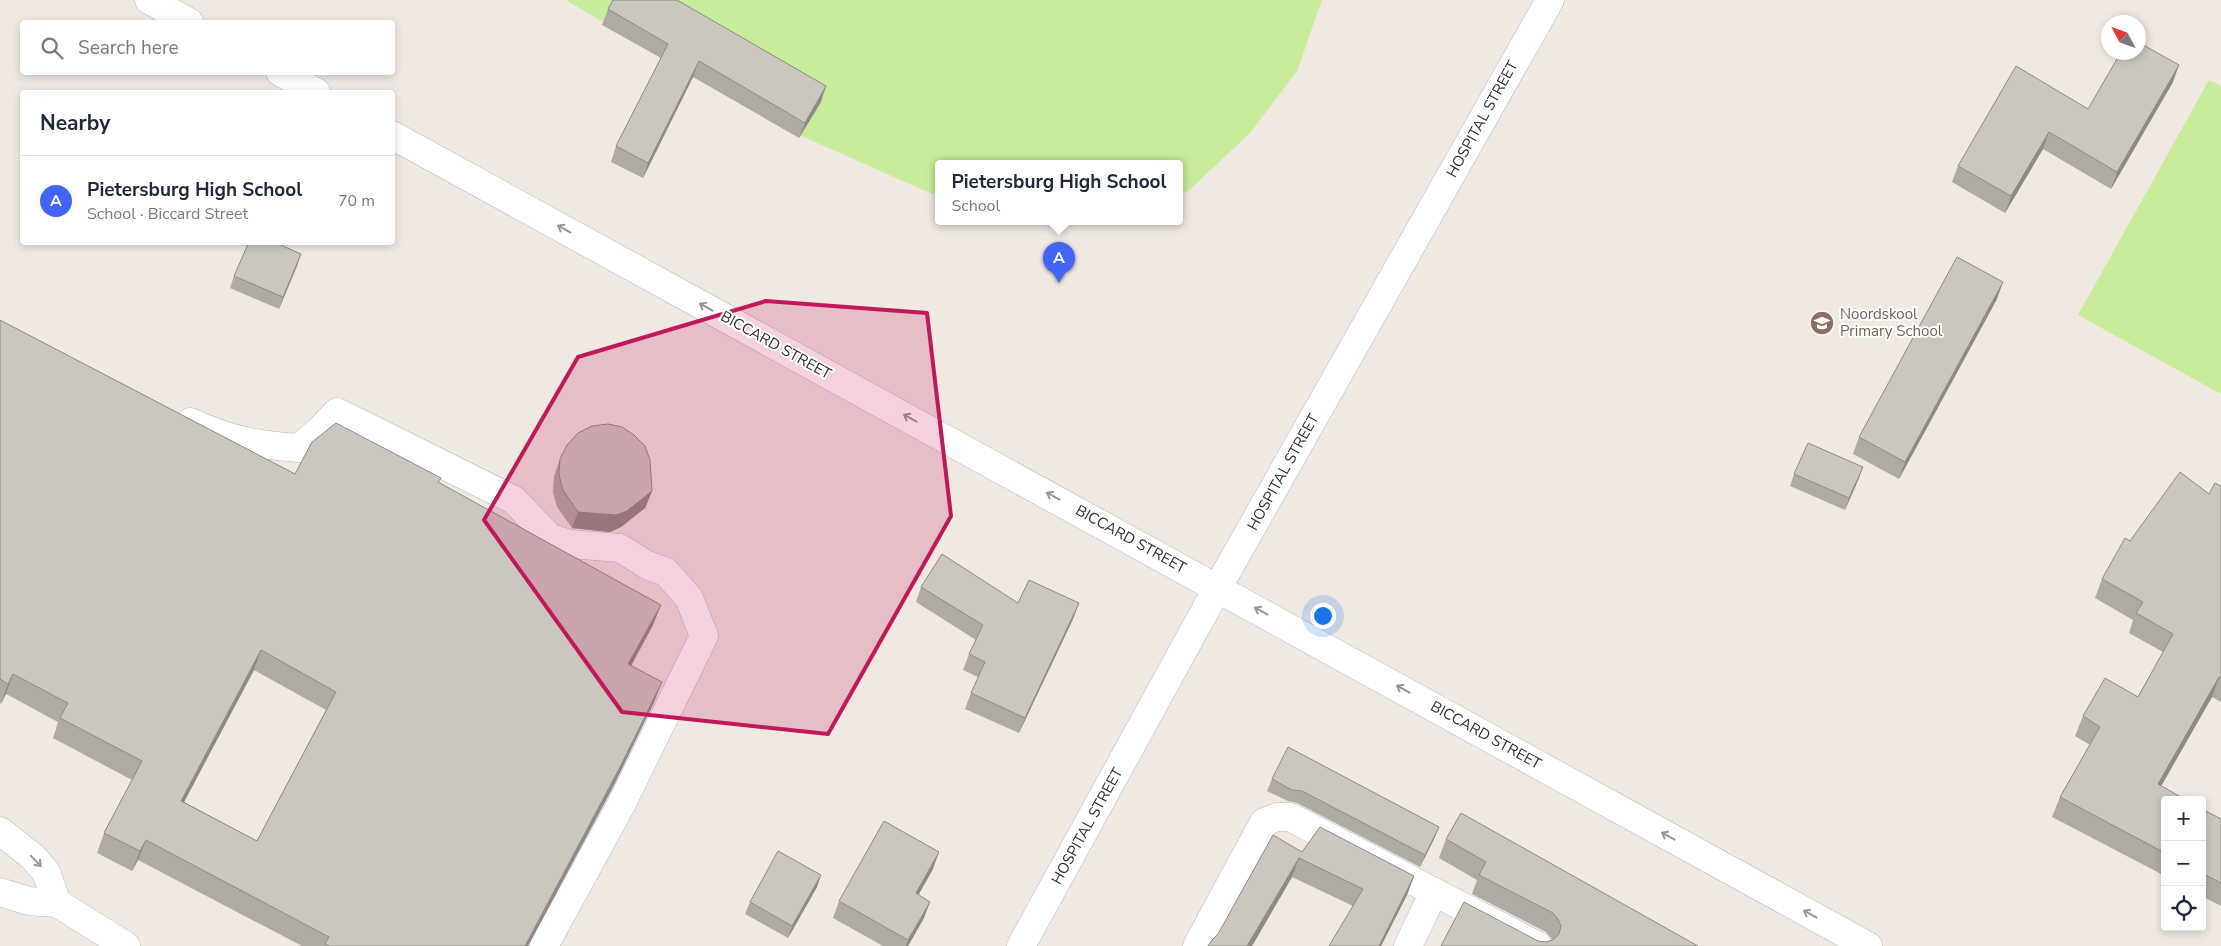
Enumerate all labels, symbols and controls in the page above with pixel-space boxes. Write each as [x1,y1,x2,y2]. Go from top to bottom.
north arrow [2101,15,2146,60]
search box [20,20,395,75]
icon: search [38,34,66,62]
text: Search here [78,35,179,61]
street label: HOSPITAL STREET [1442,57,1522,181]
text: Nearby [40,109,110,137]
popup [935,160,1183,225]
text: Pietersburg High School [951,169,1167,195]
text: Pietersburg High School [87,177,302,203]
text: A [50,190,62,212]
text: 70 m [338,190,375,212]
text: School [951,195,1000,217]
text: School · Biccard Street [87,203,248,225]
one-way arrow [556,224,571,234]
pin: A [1043,242,1075,283]
one-way arrow [699,302,714,312]
place label: Noordskool Primary School [1840,304,1943,341]
street label: BICCARD STREET [717,306,835,384]
school or university icon: Noordskool Primary School [1809,310,1835,336]
street label: HOSPITAL STREET [1243,410,1323,534]
one-way arrow [904,413,918,423]
one-way arrow [1046,491,1060,501]
street label: BICCARD STREET [1072,500,1190,578]
your location [1310,603,1336,629]
one-way arrow [1254,605,1268,615]
one-way arrow [1396,684,1411,693]
street label: BICCARD STREET [1427,696,1545,774]
street label: HOSPITAL STREET [1047,764,1127,888]
map controls [2161,796,2206,931]
button: + [2161,796,2206,841]
one-way arrow [1661,830,1675,840]
button: − [2161,841,2206,886]
one-way arrow [30,855,42,868]
button: locate [2161,886,2206,931]
one-way arrow [1803,909,1818,918]

